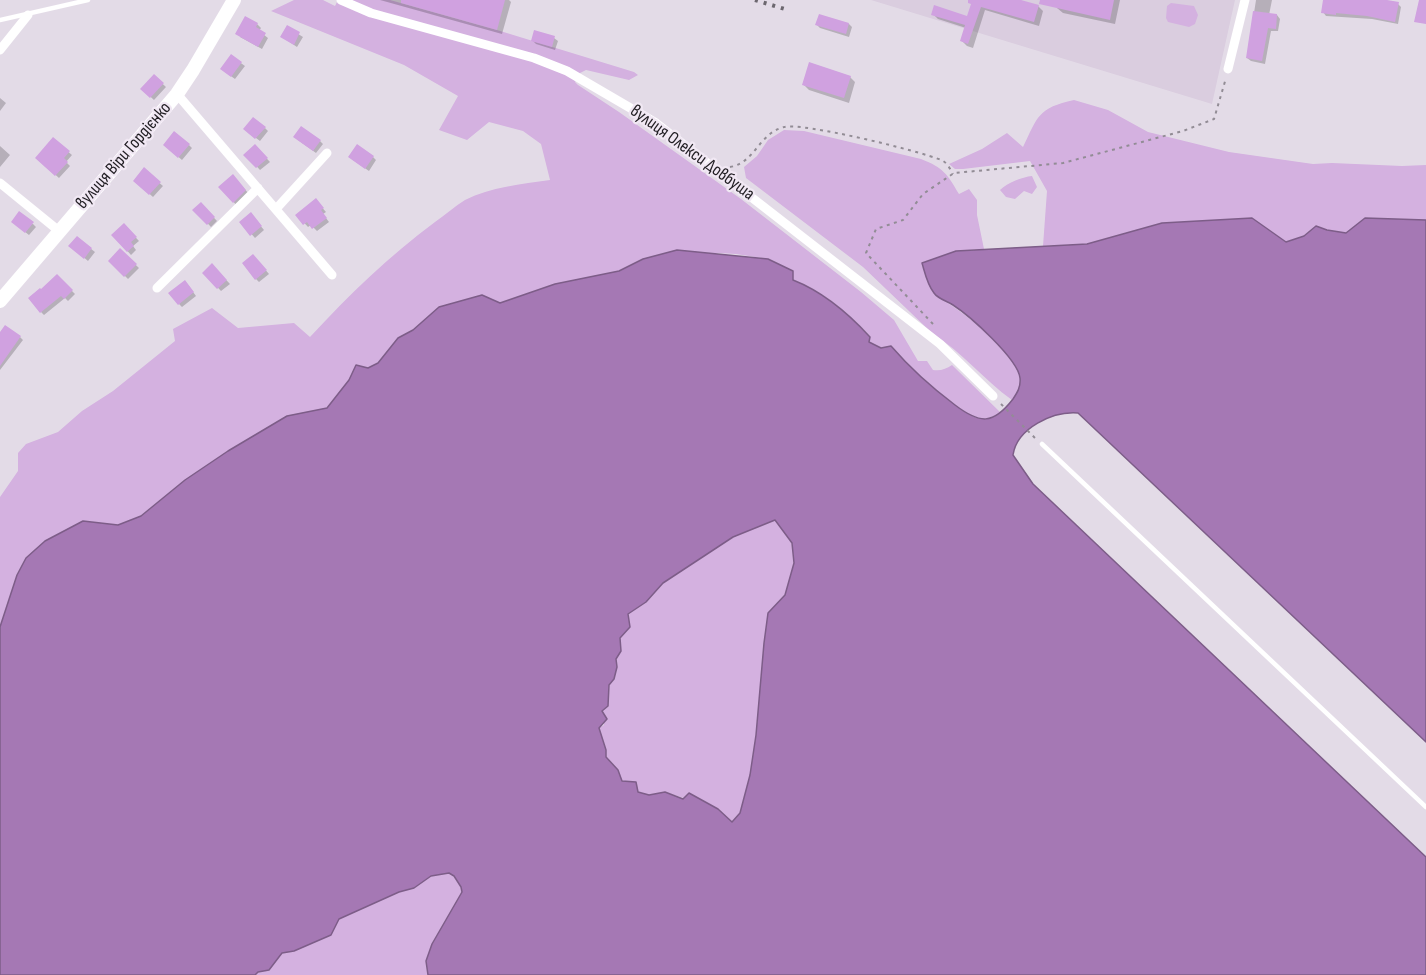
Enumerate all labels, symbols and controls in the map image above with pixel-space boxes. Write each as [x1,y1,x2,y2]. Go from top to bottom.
street label: вулиця Віри Гордієнко [72,98,176,214]
street label: вулиця Олекси Довбуша [626,101,758,205]

